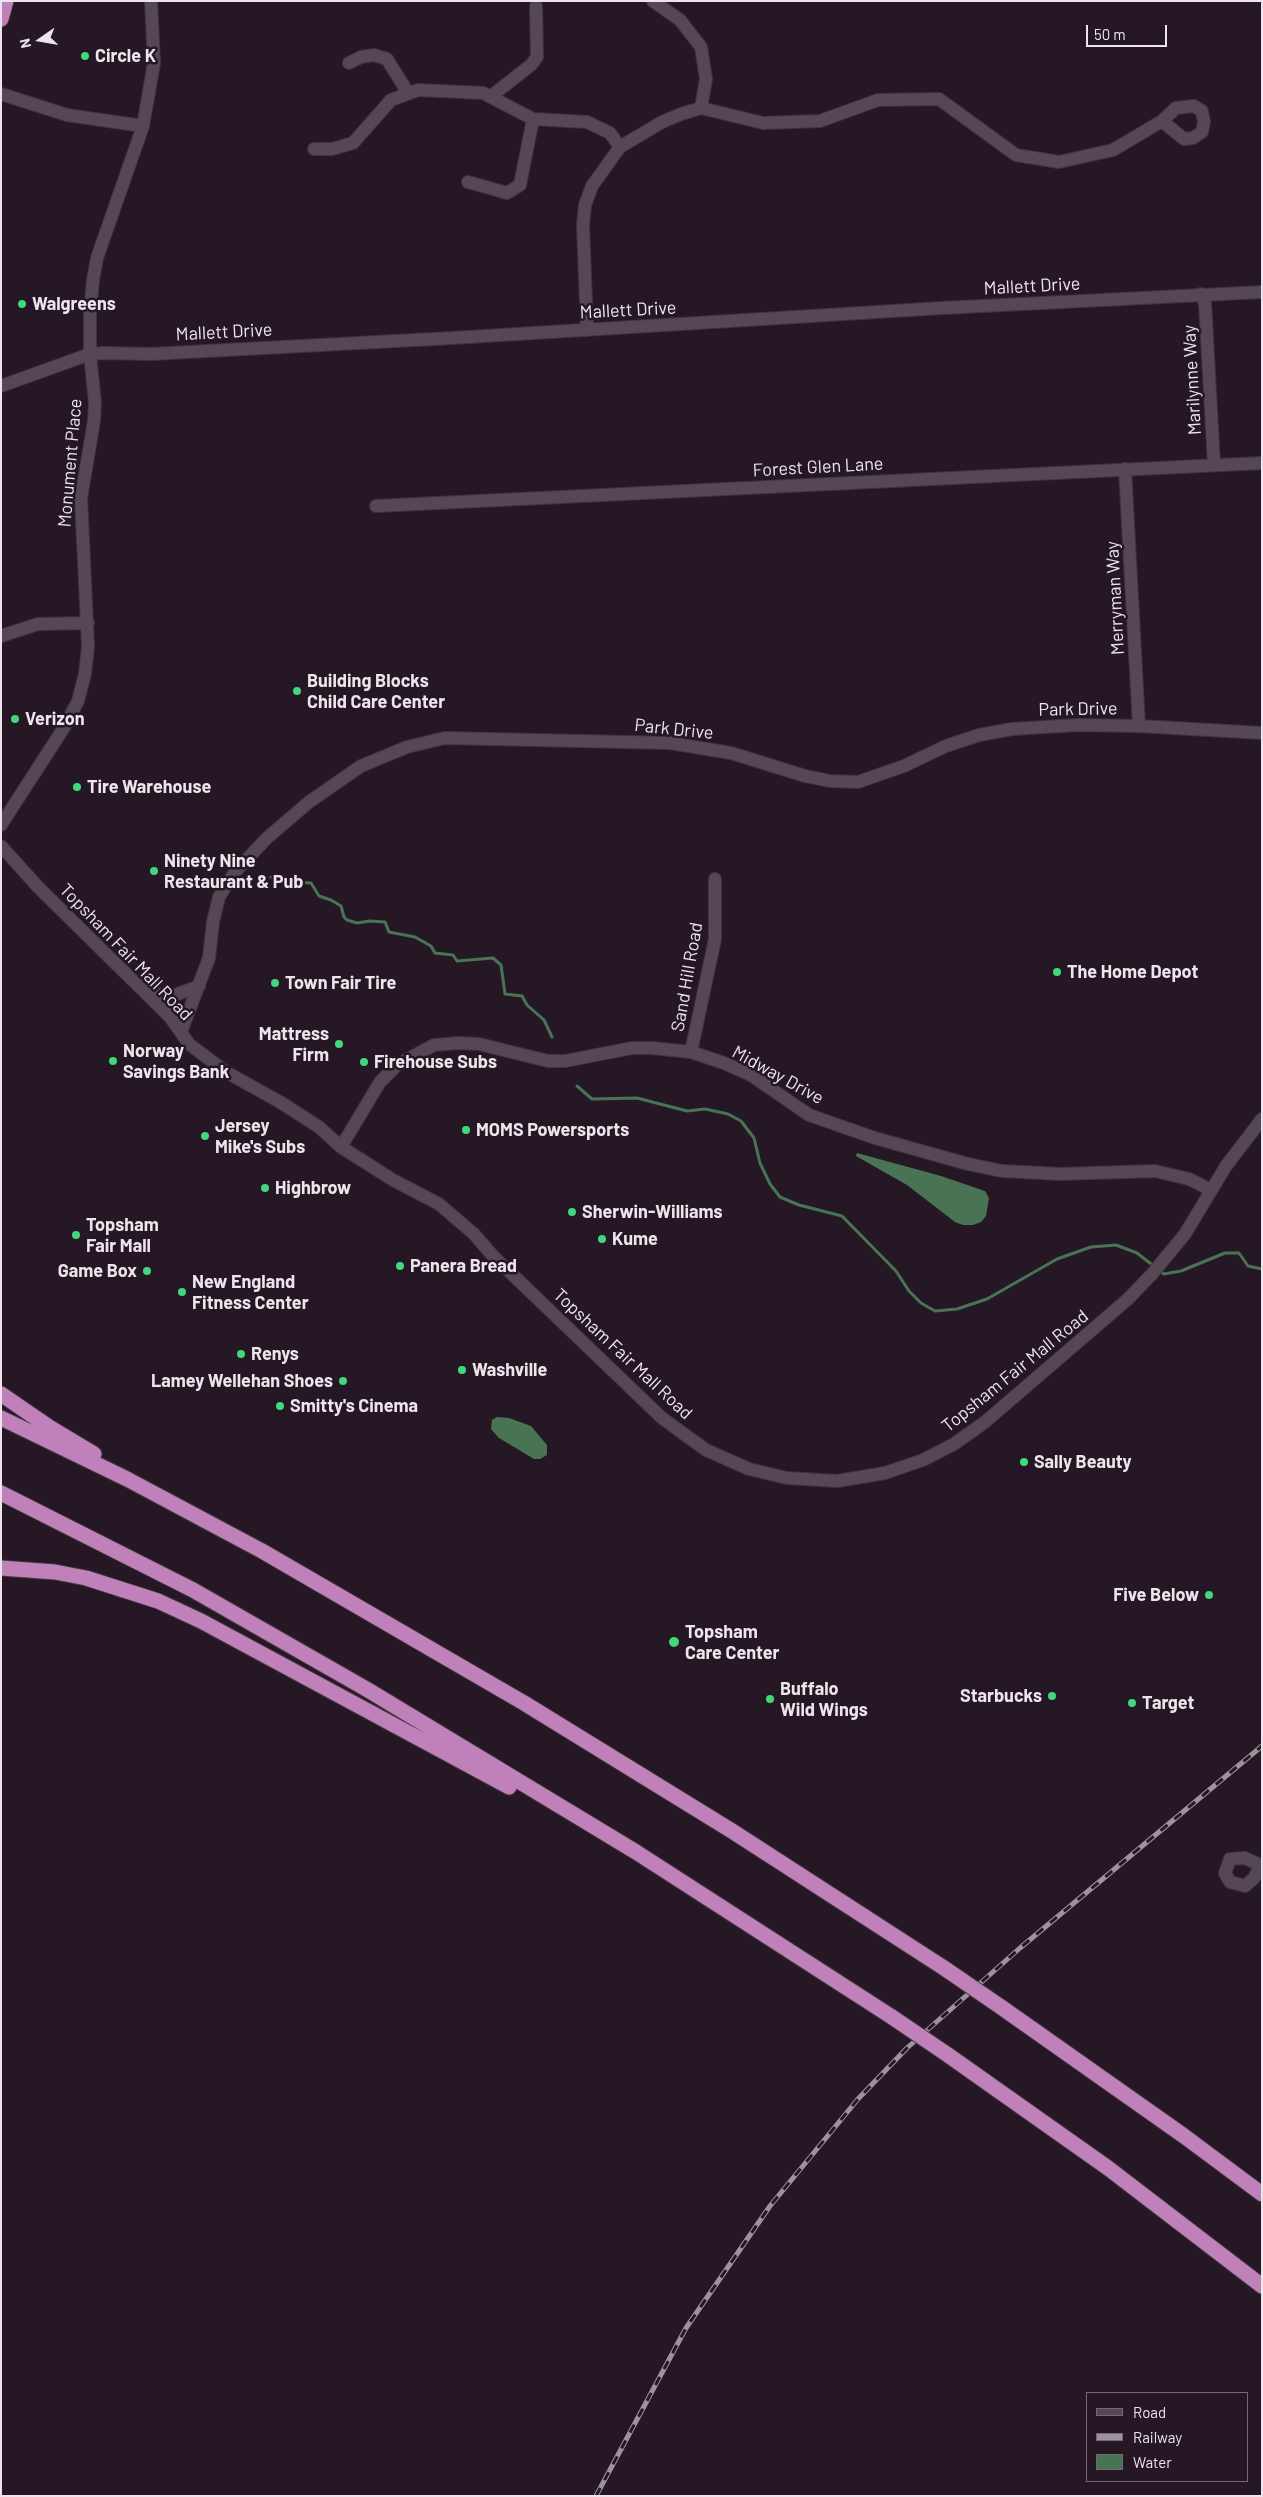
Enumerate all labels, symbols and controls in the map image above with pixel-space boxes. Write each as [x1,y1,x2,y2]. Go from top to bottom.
north arrow [15,15,65,65]
scale bar [1088,15,1169,47]
text: 50 m [1094,25,1126,43]
text: N [16,37,34,50]
place label: Circle K [95,45,156,67]
marker: Circle K [79,50,91,62]
street label: Mallett Drive [983,273,1081,299]
place label: Walgreens [32,293,116,315]
street label: Mallett Drive [579,297,677,323]
marker: Walgreens [16,298,28,310]
street label: Mallett Drive [175,319,273,345]
street label: Marilynne Way [1178,324,1206,436]
street label: Monument Place [54,398,86,528]
street label: Forest Glen Lane [752,453,884,481]
street label: Merryman Way [1101,540,1129,656]
place label: Building Blocks Child Care Center [307,670,445,712]
marker: Building Blocks Child Care Center [291,685,303,697]
street label: Park Drive [1038,698,1118,720]
place label: Verizon [25,708,85,730]
marker: Verizon [9,713,21,725]
street label: Park Drive [634,714,714,744]
place label: Tire Warehouse [87,776,211,798]
marker: Tire Warehouse [71,781,83,793]
place label: Ninety Nine Restaurant & Pub [164,850,303,892]
marker: Ninety Nine Restaurant & Pub [148,865,160,877]
street label: Topsham Fair Mall Road [55,879,197,1025]
street label: Sand Hill Road [667,921,707,1033]
place label: The Home Depot [1067,961,1198,983]
marker: The Home Depot [1051,966,1063,978]
place label: Town Fair Tire [285,972,396,994]
marker: Town Fair Tire [269,977,281,989]
place label: Mattress Firm [259,1023,329,1066]
marker: Mattress Firm [333,1038,345,1050]
place label: Norway Savings Bank [123,1040,229,1082]
street label: Midway Drive [729,1041,827,1109]
place label: Firehouse Subs [374,1051,497,1073]
marker: Norway Savings Bank [107,1055,119,1067]
marker: Firehouse Subs [358,1056,370,1068]
place label: Jersey Mike's Subs [215,1115,305,1158]
place label: MOMS Powersports [476,1119,629,1141]
marker: MOMS Powersports [460,1124,472,1136]
marker: Jersey Mike's Subs [199,1130,211,1142]
place label: Highbrow [275,1177,351,1199]
marker: Highbrow [259,1182,271,1194]
place label: Sherwin-Williams [582,1201,723,1223]
marker: Sherwin-Williams [566,1206,578,1218]
place label: Topsham Fair Mall [86,1214,159,1256]
place label: Kume [612,1228,658,1250]
marker: Topsham Fair Mall [70,1229,82,1241]
marker: Kume [596,1233,608,1245]
place label: Panera Bread [410,1255,517,1277]
place label: Game Box [58,1260,137,1282]
marker: Panera Bread [394,1260,406,1272]
marker: Game Box [141,1265,153,1277]
place label: New England Fitness Center [192,1271,309,1314]
street label: Topsham Fair Mall Road [549,1284,697,1424]
marker: New England Fitness Center [176,1286,188,1298]
street label: Topsham Fair Mall Road [937,1305,1093,1437]
place label: Renys [251,1343,299,1365]
marker: Renys [235,1348,247,1360]
place label: Washville [472,1359,547,1381]
marker: Washville [456,1364,468,1376]
place label: Lamey Wellehan Shoes [151,1370,333,1392]
marker: Lamey Wellehan Shoes [337,1375,349,1387]
place label: Smitty's Cinema [290,1395,418,1417]
marker: Smitty's Cinema [274,1400,286,1412]
place label: Sally Beauty [1034,1451,1132,1473]
marker: Sally Beauty [1018,1456,1030,1468]
place label: Five Below [1113,1584,1199,1606]
marker: Five Below [1203,1589,1215,1601]
place label: Topsham Care Center [685,1621,780,1664]
marker: Topsham Care Center [667,1635,681,1649]
place label: Buffalo Wild Wings [780,1678,868,1720]
place label: Starbucks [960,1685,1042,1707]
marker: Starbucks [1046,1690,1058,1702]
place label: Target [1142,1692,1194,1714]
marker: Buffalo Wild Wings [764,1693,776,1705]
marker: Target [1126,1697,1138,1709]
legend [1086,2392,1248,2482]
text: Road [1133,2403,1166,2421]
text: Railway [1133,2428,1182,2446]
text: Water [1133,2453,1172,2471]

